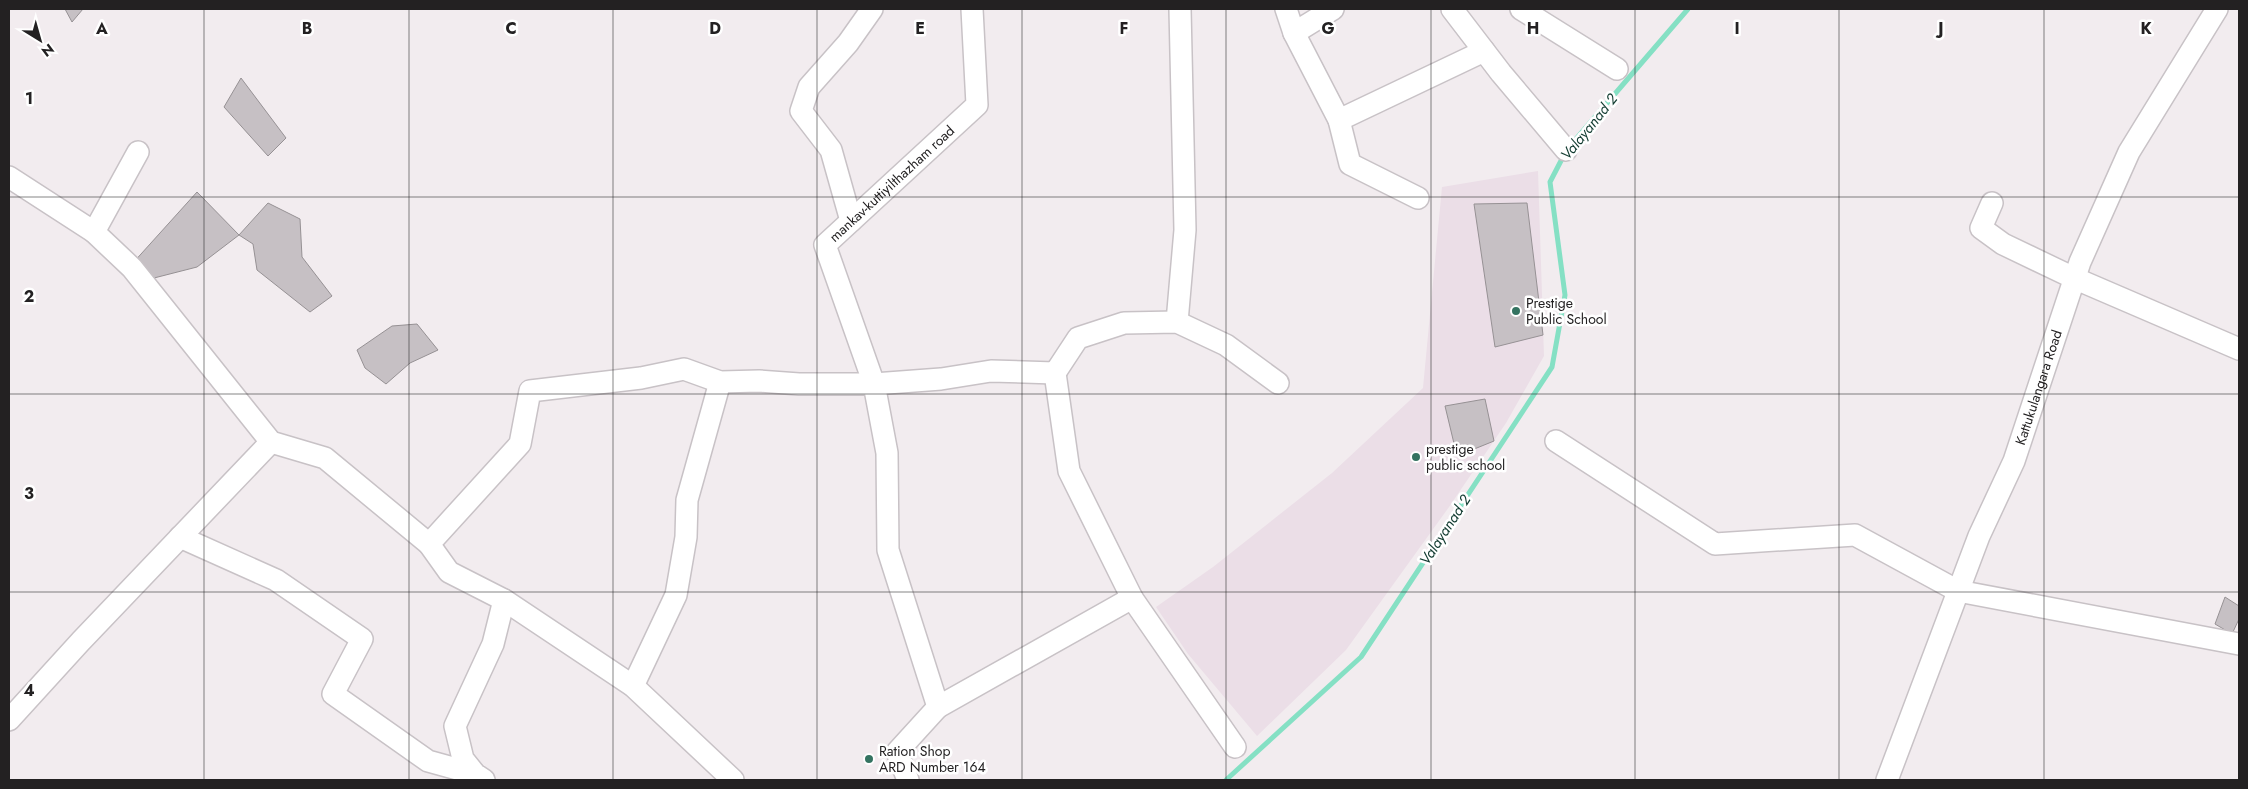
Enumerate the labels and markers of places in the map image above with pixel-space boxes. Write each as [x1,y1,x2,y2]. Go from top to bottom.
place label: Prestige Public School [1526,293,1607,329]
marker: Prestige Public School [1510,305,1522,317]
place label: prestige public school [1426,439,1505,475]
marker: prestige public school [1410,451,1422,463]
place label: Ration Shop ARD Number 164 [879,741,986,777]
marker: Ration Shop ARD Number 164 [863,753,875,765]

